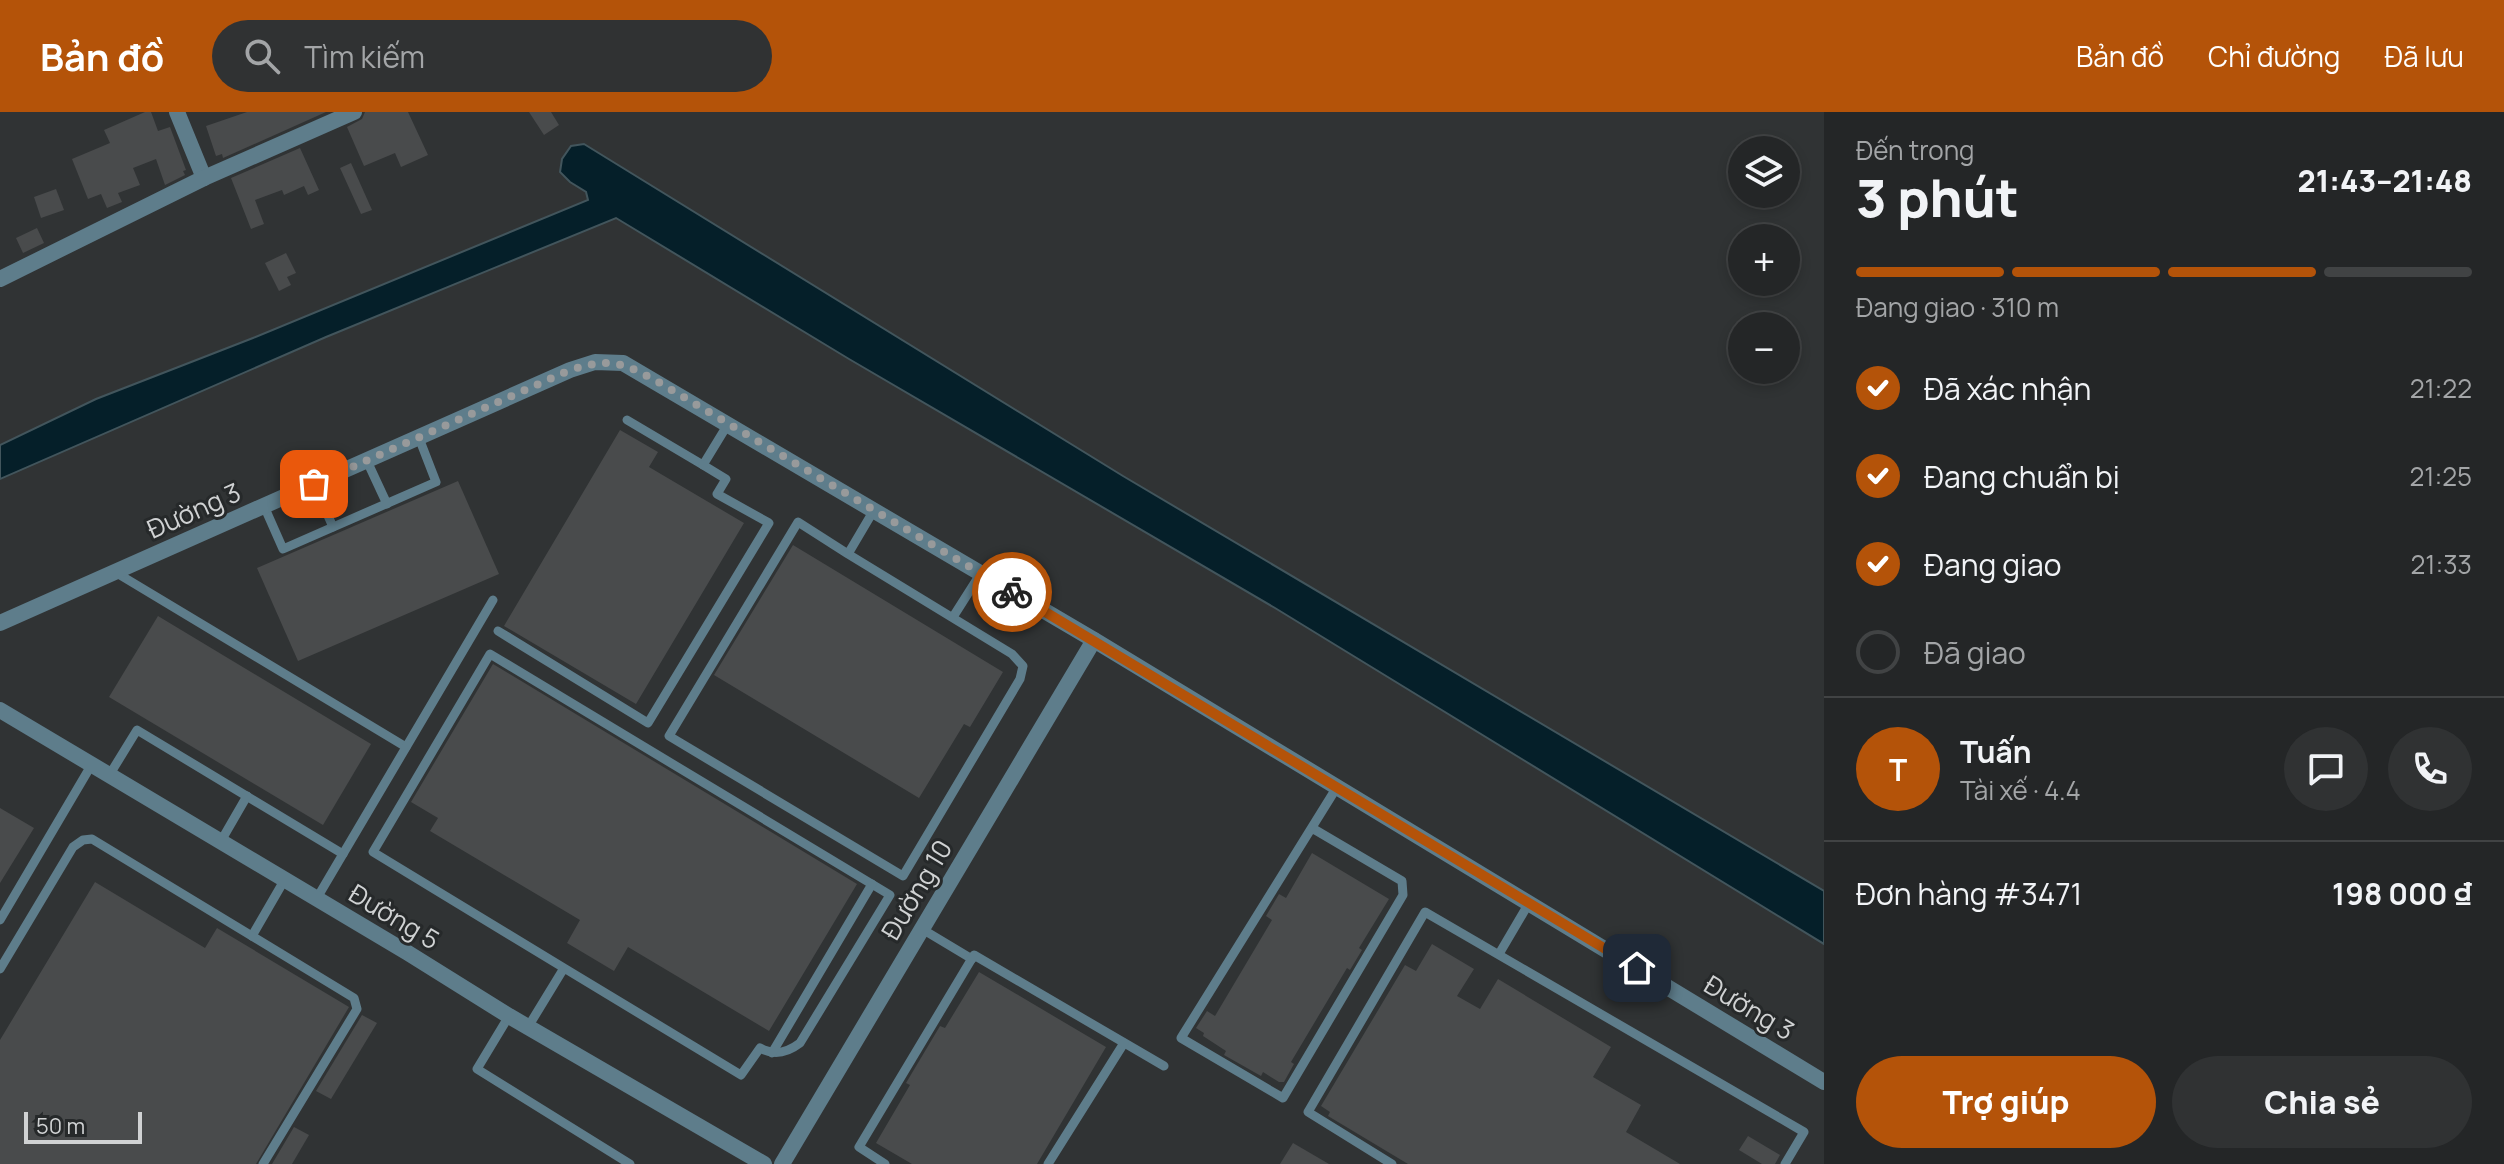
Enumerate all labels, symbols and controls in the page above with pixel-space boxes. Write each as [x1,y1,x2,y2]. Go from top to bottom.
search box [212,20,772,92]
text: Bản đồ [40,30,164,82]
icon: search [240,34,284,78]
text: Tìm kiếm [304,36,425,77]
text: Bản đồ [2076,37,2164,75]
text: Chỉ đường [2208,37,2340,75]
text: Đã lưu [2384,37,2464,75]
text: Đến trong [1856,132,1975,168]
map controls [1728,136,1800,384]
button: layers [1728,136,1800,208]
text: 21:43–21:48 [2298,160,2472,201]
text: 3 phút [1856,162,2019,233]
button: + [1728,224,1800,296]
text: Đang giao · 310 m [1856,289,2059,325]
button: − [1728,312,1800,384]
icon: check [1856,366,1900,410]
text: Đã xác nhận [1924,368,2091,409]
text: 21:22 [2410,370,2472,406]
pin [280,450,348,518]
icon: check [1856,454,1900,498]
text: Đang chuẩn bị [1924,456,2120,497]
text: 21:25 [2409,458,2472,494]
icon: bag [292,462,336,506]
street label: Đường 3 [141,474,246,547]
icon: check [1856,542,1900,586]
text: Đang giao [1924,544,2061,585]
text: 21:33 [2411,546,2472,582]
courier [972,552,1052,632]
icon: bike [990,570,1034,614]
text: Đã giao [1924,632,2026,673]
button: chat [2284,727,2368,811]
button: phone [2388,727,2472,811]
text: Tuấn [1960,731,2032,772]
text: T [1889,749,1907,790]
text: Tài xế · 4.4 [1960,772,2081,808]
street label: Đường 10 [872,833,960,946]
text: Đơn hàng #3471 [1856,873,2082,914]
text: 198 000 ₫ [2332,873,2472,914]
street label: Đường 5 [343,875,446,957]
pin [1603,934,1671,1002]
icon: home [1615,946,1659,990]
street label: Đường 3 [1698,966,1801,1048]
button: Trợ giúp [1856,1056,2156,1148]
button: Chia sẻ [2172,1056,2472,1148]
scale bar [24,1108,142,1144]
text: 50 m [36,1111,85,1141]

